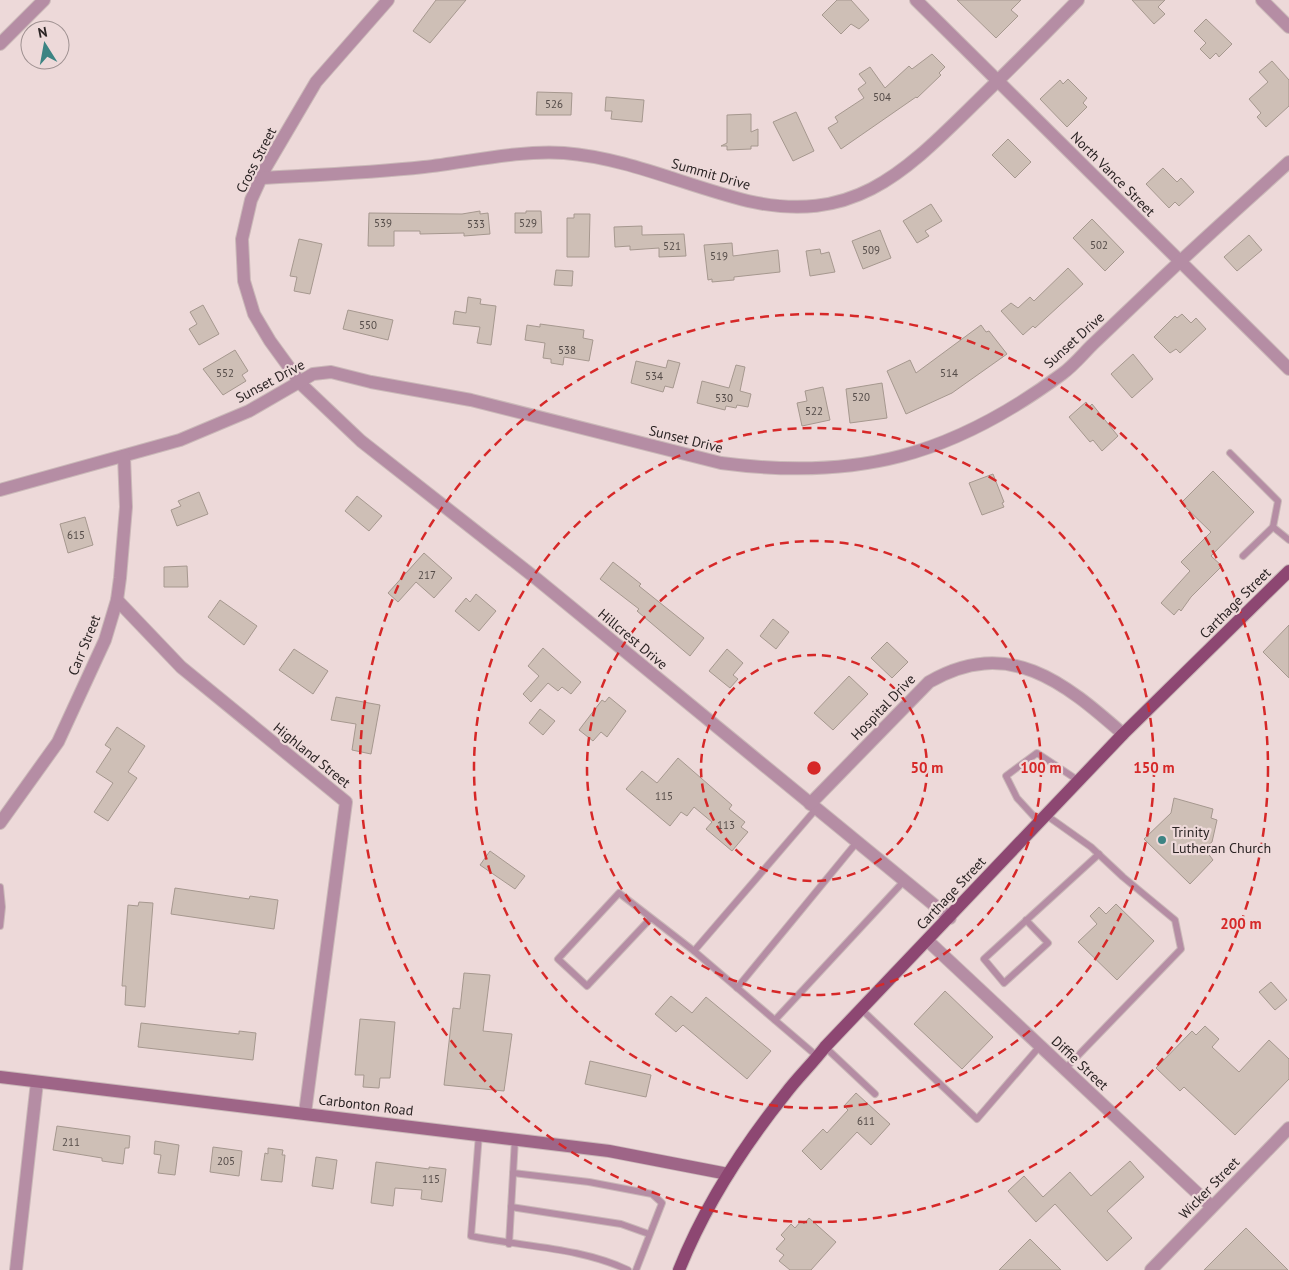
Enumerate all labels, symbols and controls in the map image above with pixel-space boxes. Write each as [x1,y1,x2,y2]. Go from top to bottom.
north arrow [20,20,70,70]
text: N [36,23,49,42]
house number: 504 [873,90,891,104]
house number: 526 [545,97,563,111]
street label: Cross Street [232,124,280,196]
street label: North Vance Street [1067,128,1159,220]
street label: Summit Drive [669,154,753,194]
house number: 539 [374,216,392,230]
house number: 529 [519,216,537,230]
house number: 533 [467,217,485,231]
house number: 502 [1090,238,1108,252]
house number: 521 [663,239,681,253]
house number: 509 [862,243,880,257]
house number: 519 [710,249,728,263]
street label: Sunset Drive [1040,308,1108,372]
house number: 550 [359,318,377,332]
house number: 538 [558,343,576,357]
street label: Sunset Drive [232,355,308,407]
house number: 552 [216,366,234,380]
house number: 514 [940,366,958,380]
house number: 534 [645,369,663,383]
house number: 520 [852,390,870,404]
house number: 530 [715,391,733,405]
house number: 522 [805,404,823,418]
street label: Sunset Drive [647,421,725,457]
house number: 615 [67,528,85,542]
street label: Carthage Street [1196,563,1275,642]
house number: 217 [418,568,436,582]
street label: Hillcrest Drive [595,605,671,673]
street label: Carr Street [64,612,104,678]
street label: Hospital Drive [847,670,919,744]
street label: Highland Street [270,718,354,792]
text: 50 m [911,758,943,777]
text: 100 m [1020,758,1062,777]
text: 150 m [1133,758,1175,777]
centre of rings [805,759,823,777]
house number: 115 [655,789,673,803]
house number: 113 [717,818,735,832]
place label: Trinity Lutheran Church [1172,823,1271,857]
marker: Trinity Lutheran Church [1156,834,1168,846]
street label: Carthage Street [913,853,990,933]
text: 200 m [1220,914,1262,933]
street label: Diffie Street [1048,1032,1112,1094]
street label: Carbonton Road [318,1090,414,1120]
house number: 611 [857,1114,875,1128]
house number: 211 [62,1135,80,1149]
street label: Wicker Street [1175,1153,1243,1223]
house number: 205 [217,1154,235,1168]
house number: 115 [422,1172,440,1186]

